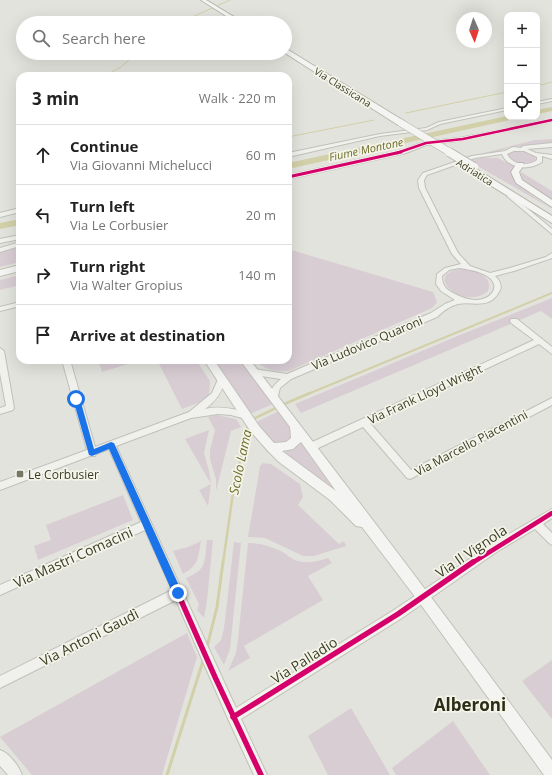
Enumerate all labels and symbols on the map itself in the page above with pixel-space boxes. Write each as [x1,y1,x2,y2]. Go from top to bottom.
north arrow [456,12,492,48]
street label: Via Classicana [312,64,374,110]
water label: Fiume Montone [327,134,405,164]
street label: Adriatica [454,155,496,189]
street label: Via Ludovico Quaroni [309,312,425,374]
street label: Via Frank Lloyd Wright [365,360,485,428]
route start [67,390,85,408]
street label: Via Marcello Piacentini [412,406,530,480]
water label: Scolo Lama [224,427,256,496]
place label: Le Corbusier [28,466,99,483]
marker: Le Corbusier [15,469,25,479]
street label: Via Il Vignola [432,520,510,582]
street label: Via Mastri Comacini [10,522,136,592]
route end [169,584,187,602]
street label: Via Antoni Gaudì [36,604,142,670]
street label: Via Palladio [267,632,341,688]
district label: Alberoni [434,693,506,716]

